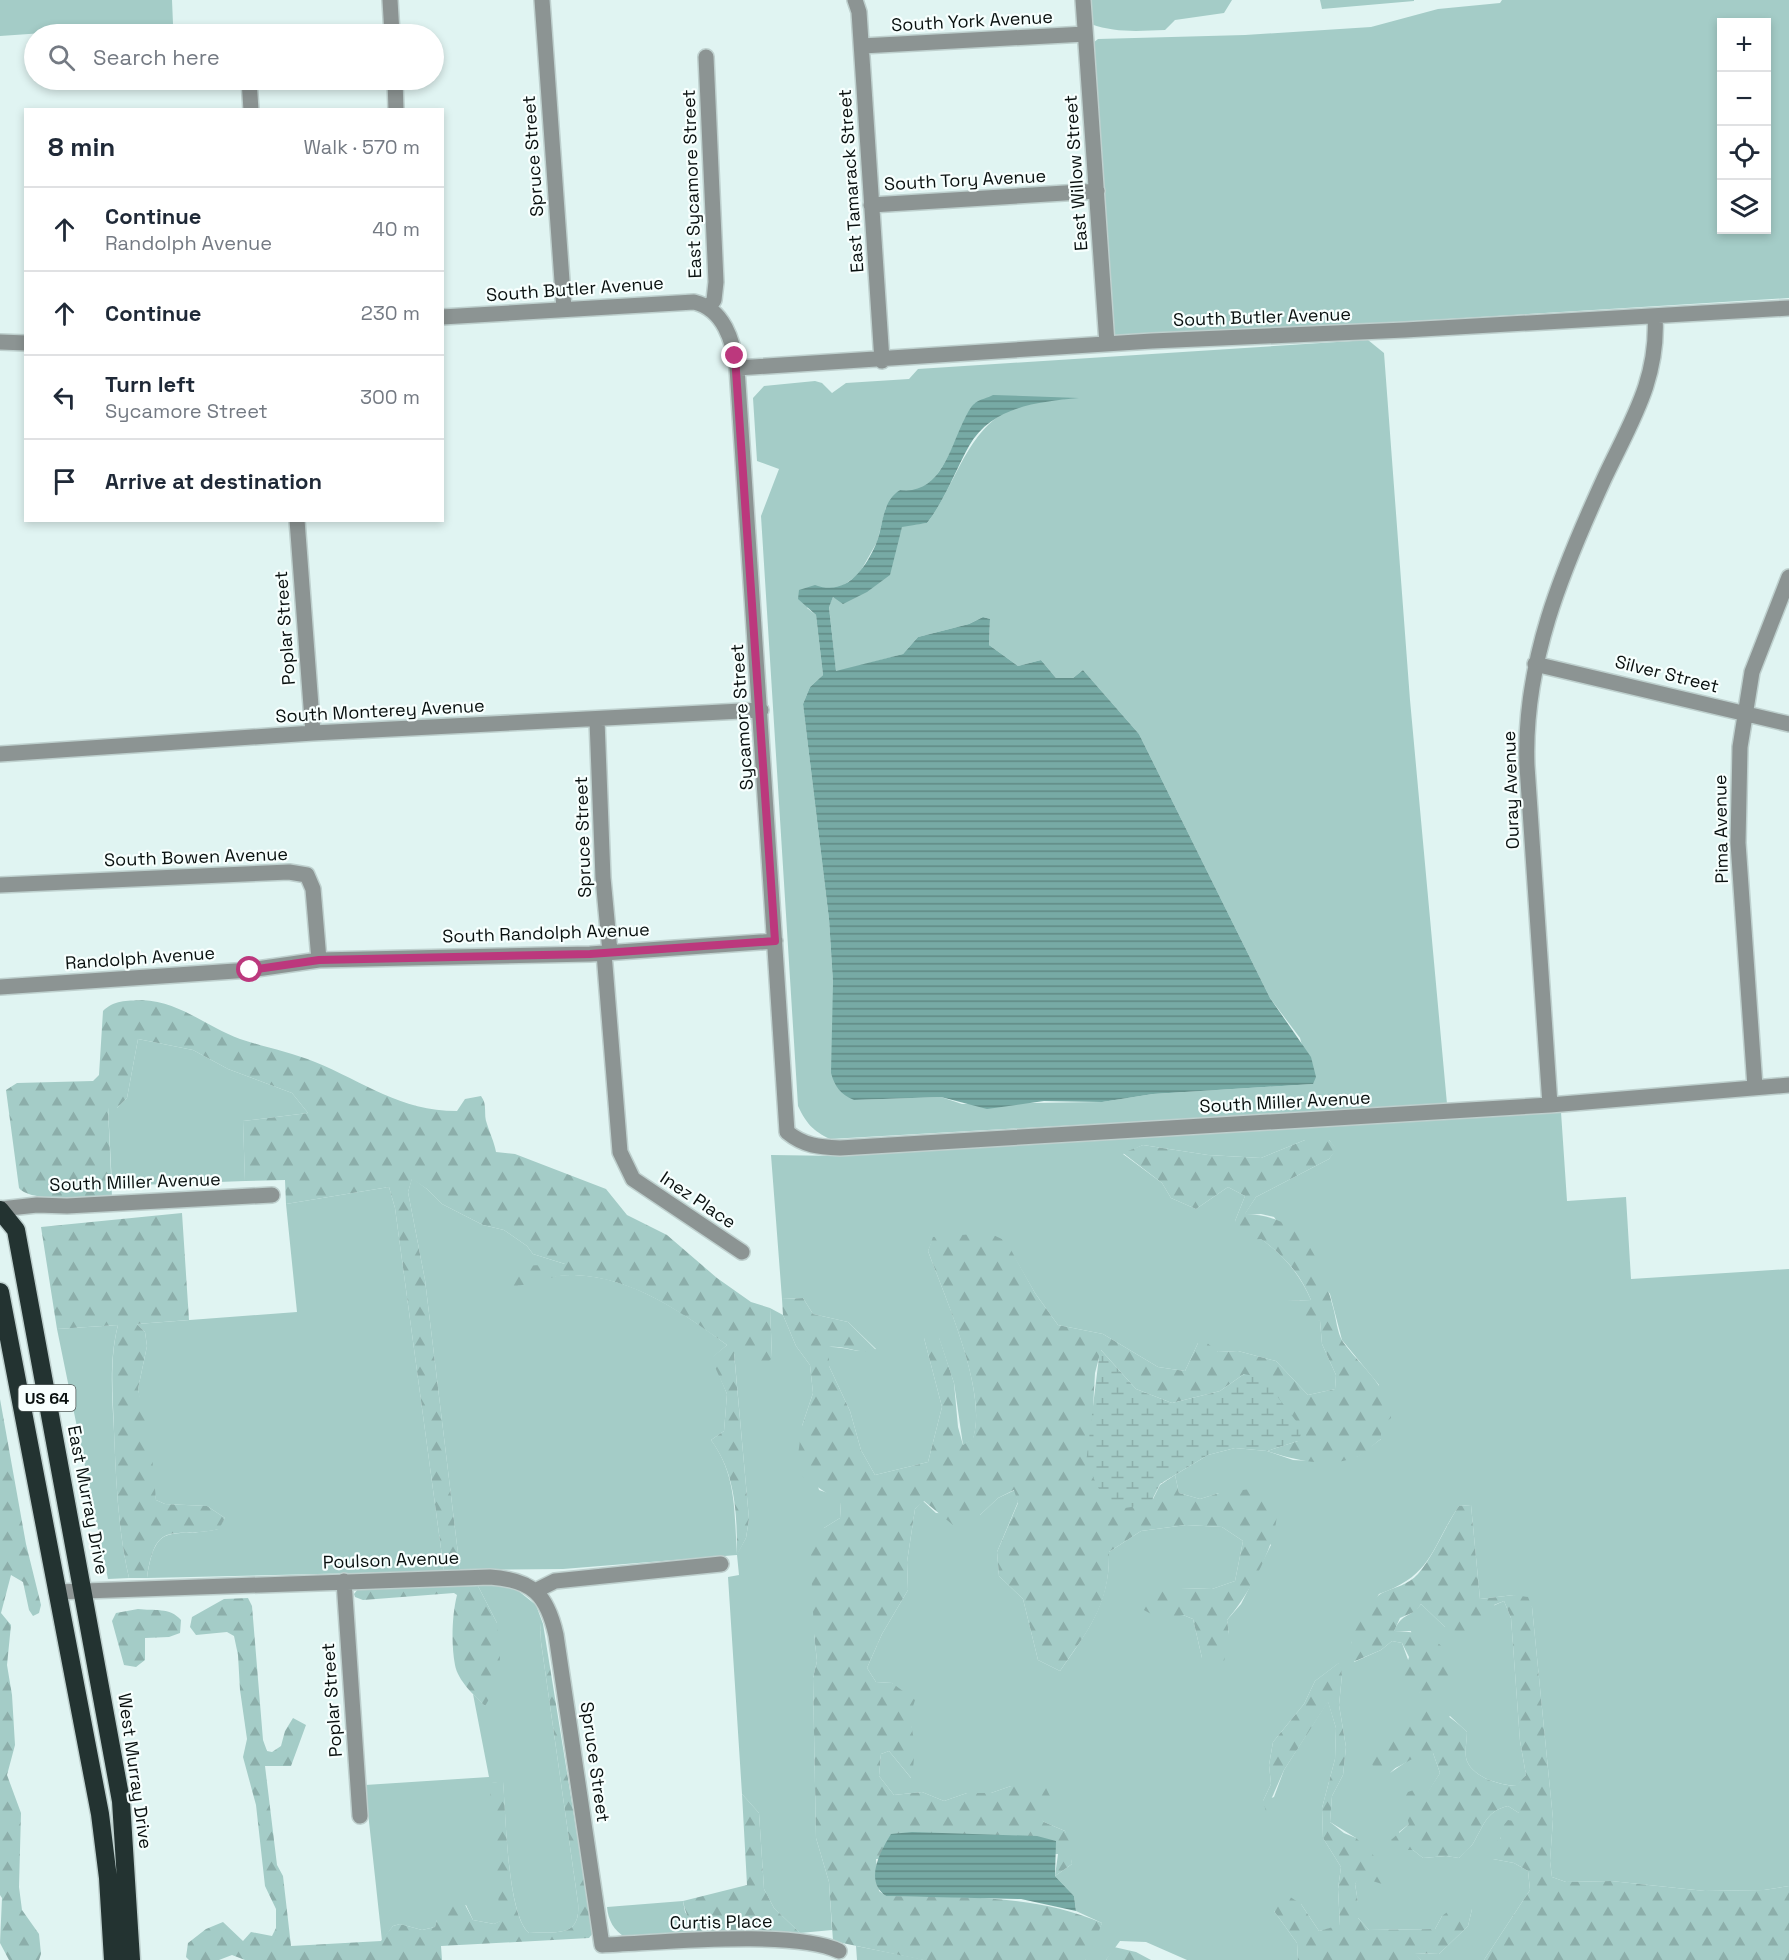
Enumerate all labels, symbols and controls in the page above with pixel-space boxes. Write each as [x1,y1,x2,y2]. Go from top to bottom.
street label: South York Avenue [891,5,1053,36]
map controls [1717,18,1771,234]
button: + [1717,18,1771,72]
search box [24,24,444,90]
icon: search [45,41,78,74]
text: Search here [93,43,220,71]
button: − [1717,72,1771,126]
street label: East Tamarack Street [833,88,868,274]
street label: East Sycamore Street [677,89,706,279]
street label: East Willow Street [1059,94,1092,252]
street label: Spruce Street [517,95,548,217]
button: locate [1717,126,1771,180]
text: 8 min [48,130,115,164]
text: Walk · 570 m [303,134,420,160]
street label: South Tory Avenue [883,164,1047,195]
button: layers [1717,180,1771,234]
text: Continue [105,202,201,230]
icon: ahead [48,213,81,246]
text: 40 m [372,216,420,242]
text: Randolph Avenue [105,230,272,256]
street label: South Butler Avenue [485,271,665,306]
icon: ahead [48,297,81,330]
text: Continue [105,299,201,327]
text: 230 m [361,300,420,326]
street label: South Butler Avenue [1173,302,1351,331]
route end [721,342,747,368]
text: Turn left [105,370,195,398]
icon: left [48,381,81,414]
text: 300 m [360,384,420,410]
text: Sycamore Street [105,398,268,424]
icon: arrive [48,465,81,498]
text: Arrive at destination [105,467,322,495]
street label: Poplar Street [269,570,300,686]
street label: Sycamore Street [725,643,758,791]
street label: Silver Street [1613,650,1721,698]
street label: South Monterey Avenue [275,694,485,727]
street label: Ouray Avenue [1497,730,1524,850]
street label: Pima Avenue [1708,774,1733,884]
street label: Spruce Street [569,776,596,898]
street label: South Bowen Avenue [104,842,288,871]
street label: South Randolph Avenue [442,917,650,948]
street label: Randolph Avenue [64,941,216,974]
route start [236,956,262,982]
street label: South Miller Avenue [1199,1086,1371,1117]
street label: Inez Place [656,1166,741,1233]
street label: South Miller Avenue [49,1167,221,1196]
road number: US 64 [18,1385,76,1411]
street label: East Murray Drive [63,1423,114,1576]
street label: Poulson Avenue [322,1546,460,1573]
street label: Poplar Street [316,1642,347,1758]
street label: West Murray Drive [113,1692,158,1850]
street label: Spruce Street [576,1700,615,1824]
street label: Curtis Place [669,1909,773,1934]

